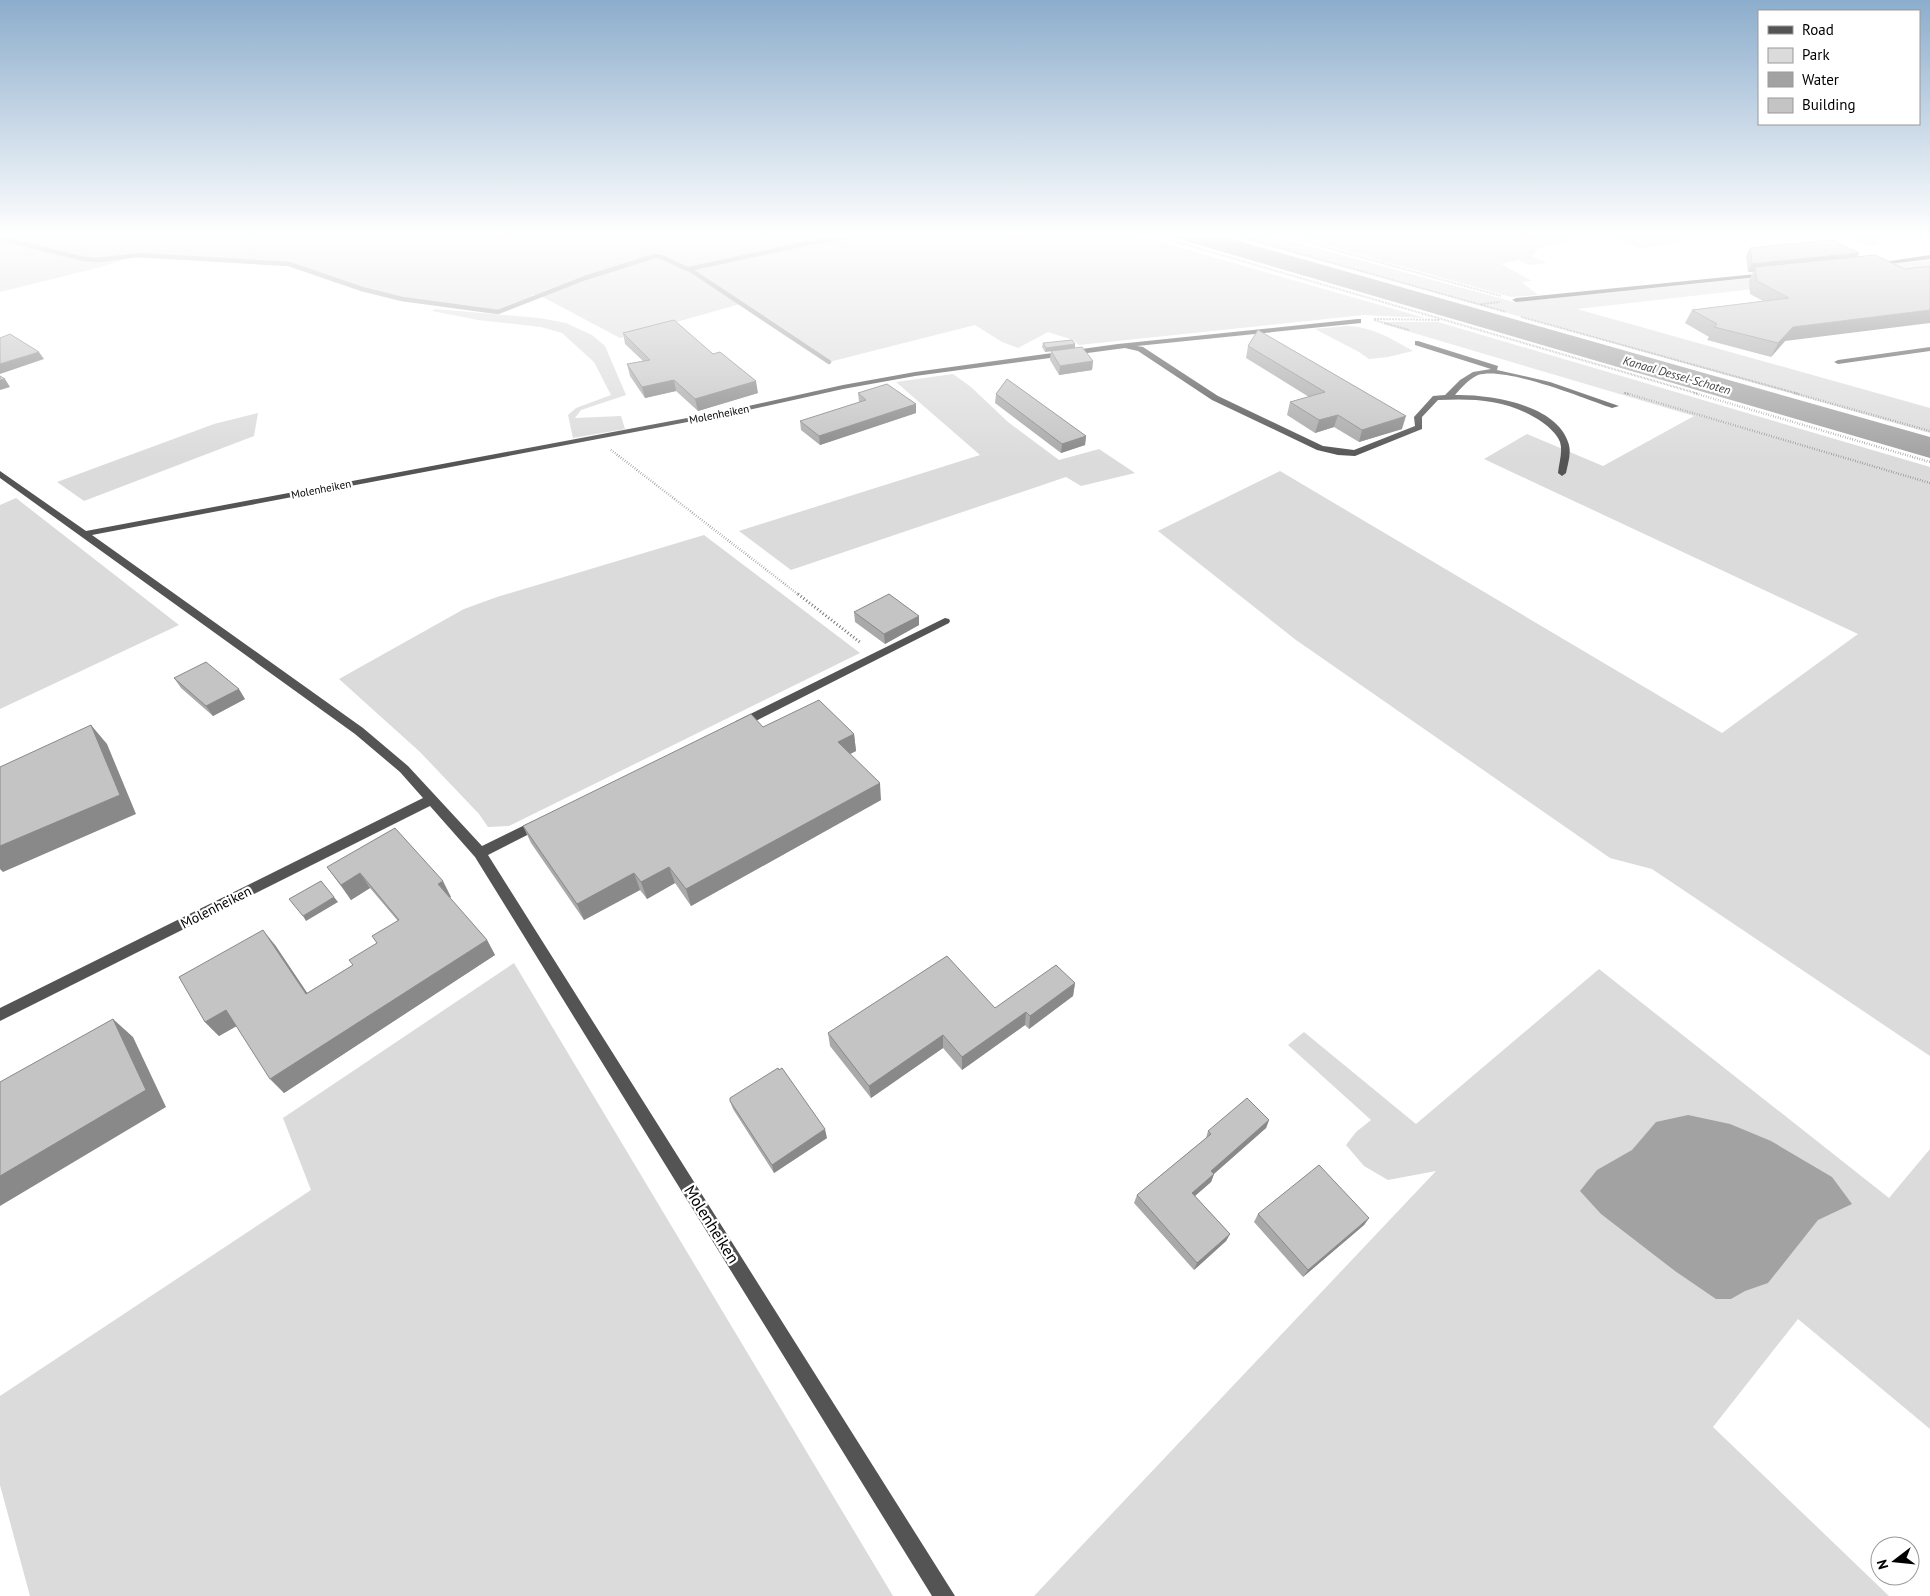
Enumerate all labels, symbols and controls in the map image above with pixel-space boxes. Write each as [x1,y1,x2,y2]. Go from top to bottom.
legend [1758,10,1920,125]
text: Road [1802,20,1834,39]
text: Park [1802,45,1830,64]
text: Water [1802,70,1839,89]
text: Building [1802,95,1856,114]
water label: Kanaal Dessel-Schoten [1621,352,1733,398]
street label: Molenheiken [688,401,750,427]
street label: Molenheiken [290,476,352,502]
street label: Molenheiken [177,881,255,933]
street label: Molenheiken [680,1181,744,1267]
north arrow [1870,1536,1920,1586]
text: N [1873,1558,1892,1571]

